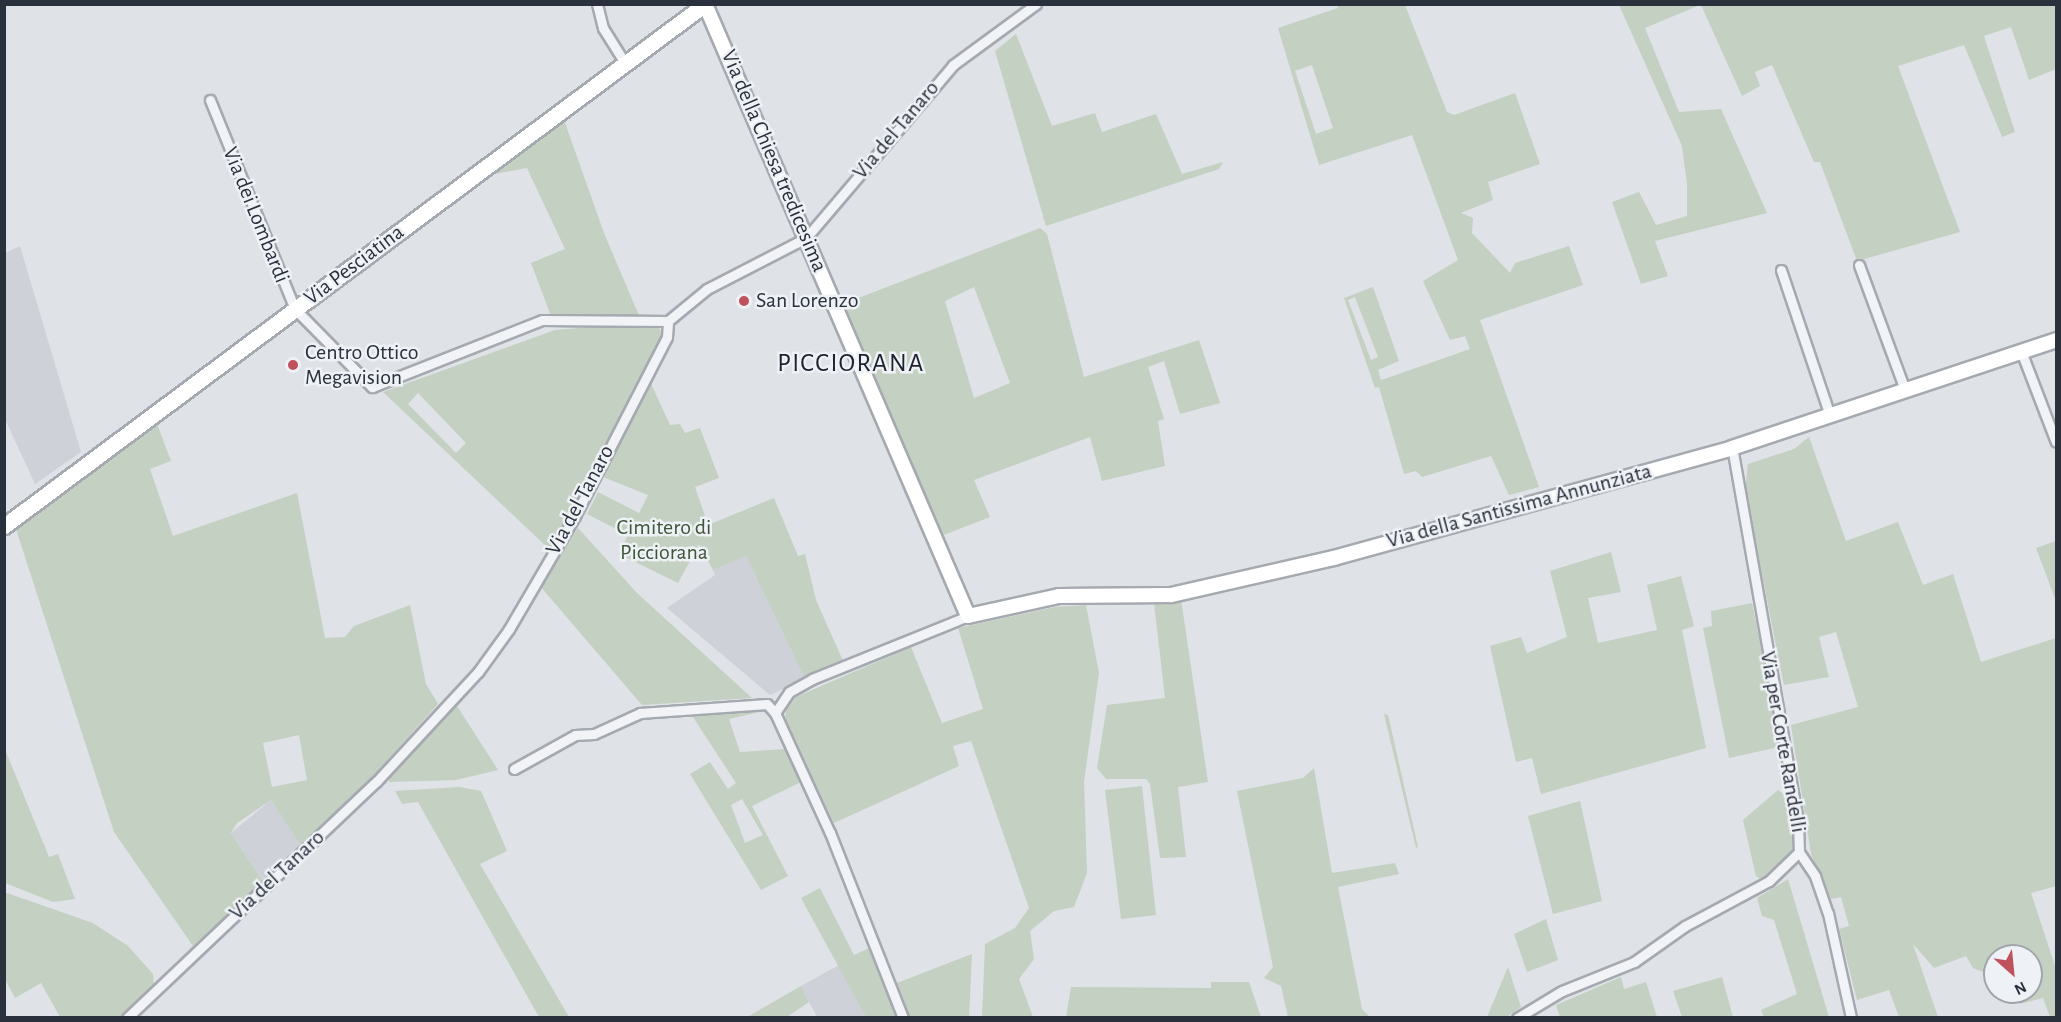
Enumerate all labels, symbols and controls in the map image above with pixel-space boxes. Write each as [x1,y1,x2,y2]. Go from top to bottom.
street label: Via della Chiesa tredicesima [715,46,833,276]
street label: Via del Tanaro [847,75,945,185]
street label: Via dei Lombardi [217,143,295,287]
street label: Via Pesciatina [299,219,409,311]
place label: San Lorenzo [756,288,858,314]
marker: San Lorenzo [737,294,751,308]
place label: Centro Ottico Megavision [305,339,419,390]
district label: PICCIORANA [777,348,925,380]
marker: Centro Ottico Megavision [286,358,300,372]
street label: Via del Tanaro [540,441,620,559]
street label: Via della Santissima Annunziata [1384,458,1654,554]
park label: Cimitero di Picciorana [617,514,711,566]
street label: Via per Corte Randelli [1754,649,1812,835]
street label: Via del Tanaro [224,824,330,926]
north arrow [1983,944,2043,1004]
text: N [2012,979,2029,998]

